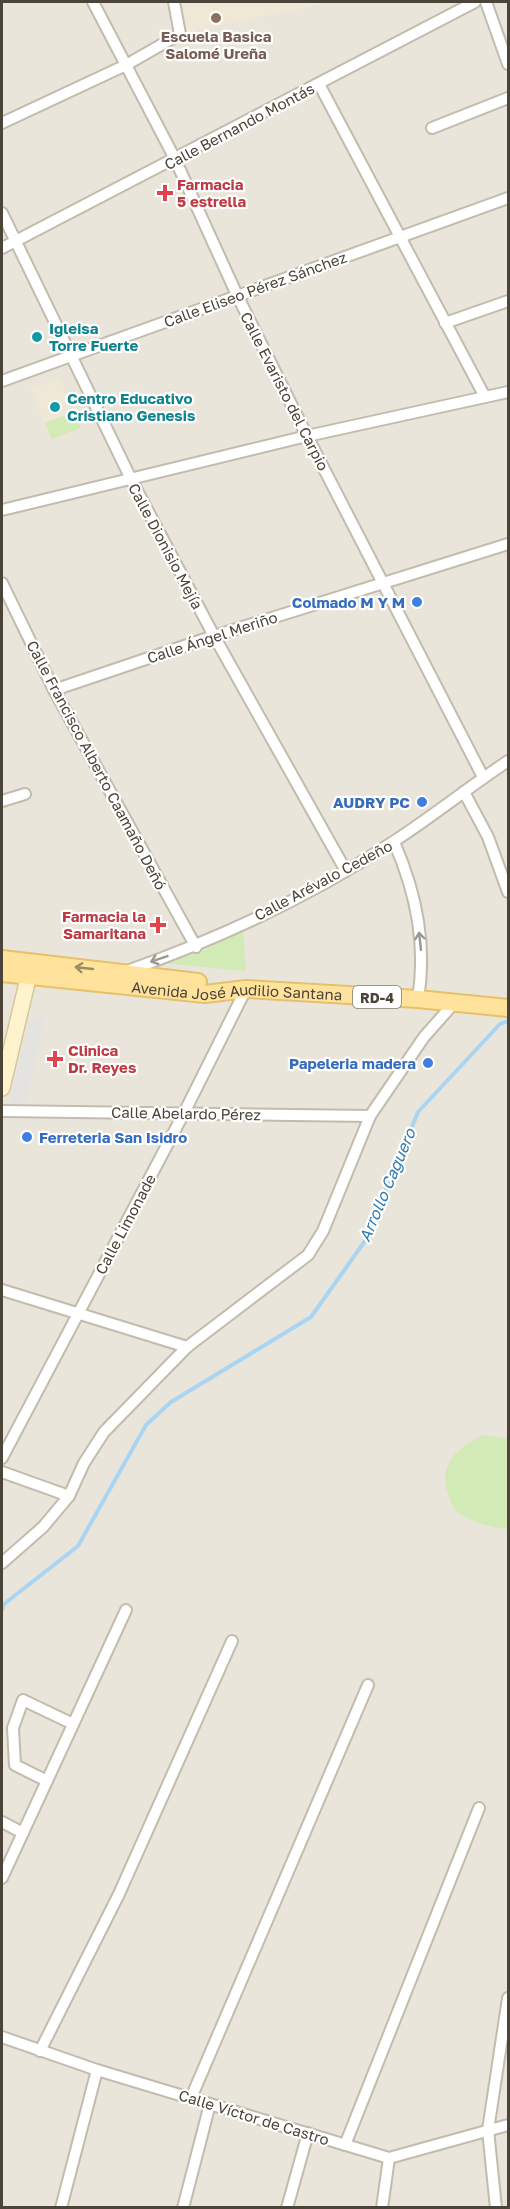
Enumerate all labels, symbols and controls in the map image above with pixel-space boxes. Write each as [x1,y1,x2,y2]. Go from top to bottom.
marker: Escuela Basica Salomé Ureña [209,11,223,25]
place label: Escuela Basica Salomé Ureña [161,27,272,62]
street label: Calle Bernando Montás [161,79,317,173]
place label: Farmacia 5 estrella [177,175,247,210]
marker: Farmacia 5 estrella [158,186,172,200]
street label: Calle Eliseo Pérez Sánchez [161,247,349,330]
street label: Calle Evaristo del Carpio [237,309,333,473]
place label: Igleisa Torre Fuerte [49,319,138,354]
marker: Igleisa Torre Fuerte [30,330,44,344]
place label: Centro Educativo Cristiano Genesis [67,389,195,424]
marker: Centro Educativo Cristiano Genesis [48,400,62,414]
street label: Calle Dionisio Mejía [125,480,207,612]
place label: Colmado M Y M [292,593,405,611]
marker: Colmado M Y M [410,595,424,609]
street label: Calle Ángel Meriño [145,607,279,667]
street label: Calle Francisco Alberto Caamaño Deñó [23,637,171,893]
place label: AUDRY PC [333,793,410,811]
marker: AUDRY PC [415,795,429,809]
street label: Calle Arévalo Cedeño [251,836,395,924]
place label: Farmacia la Samaritana [62,907,146,942]
marker: Farmacia la Samaritana [151,918,165,932]
one-way arrow [415,931,426,951]
one-way arrow [150,955,169,966]
one-way arrow [75,962,94,973]
street label: Avenida José Audilio Santana [131,977,343,1004]
road number: RD-4 [353,986,401,1008]
place label: Clinica Dr. Reyes [68,1041,136,1076]
marker: Clinica Dr. Reyes [46,1050,64,1068]
place label: Papeleria madera [289,1054,416,1072]
marker: Papeleria madera [421,1056,435,1070]
street label: Calle Abelardo Pérez [111,1103,261,1123]
water label: Arrollo Caguero [354,1124,420,1244]
place label: Ferreteria San Isidro [39,1128,187,1146]
marker: Ferreteria San Isidro [20,1130,34,1144]
street label: Calle Limonade [91,1170,159,1277]
street label: Calle Víctor de Castro [177,2086,331,2148]

